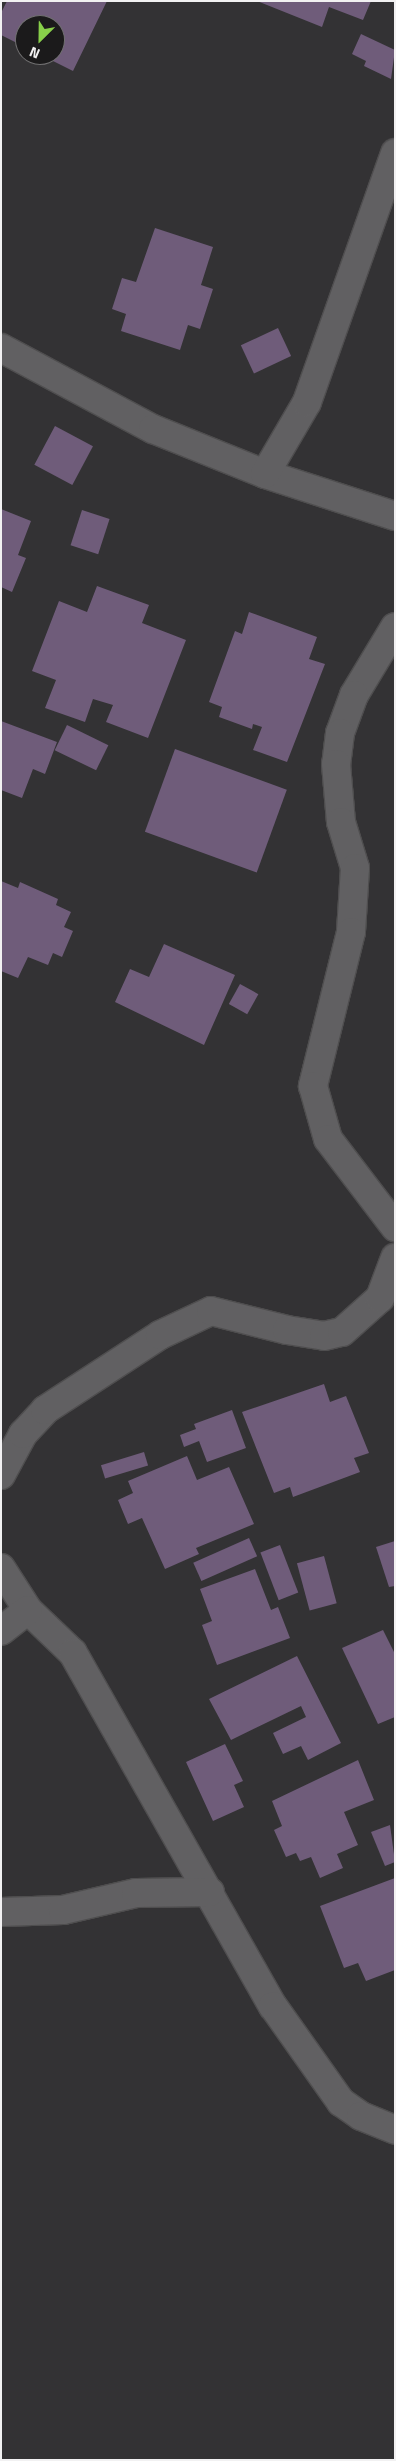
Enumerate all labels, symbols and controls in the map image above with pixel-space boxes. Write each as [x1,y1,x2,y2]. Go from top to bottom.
north arrow [15,15,65,65]
text: N [26,42,43,65]

